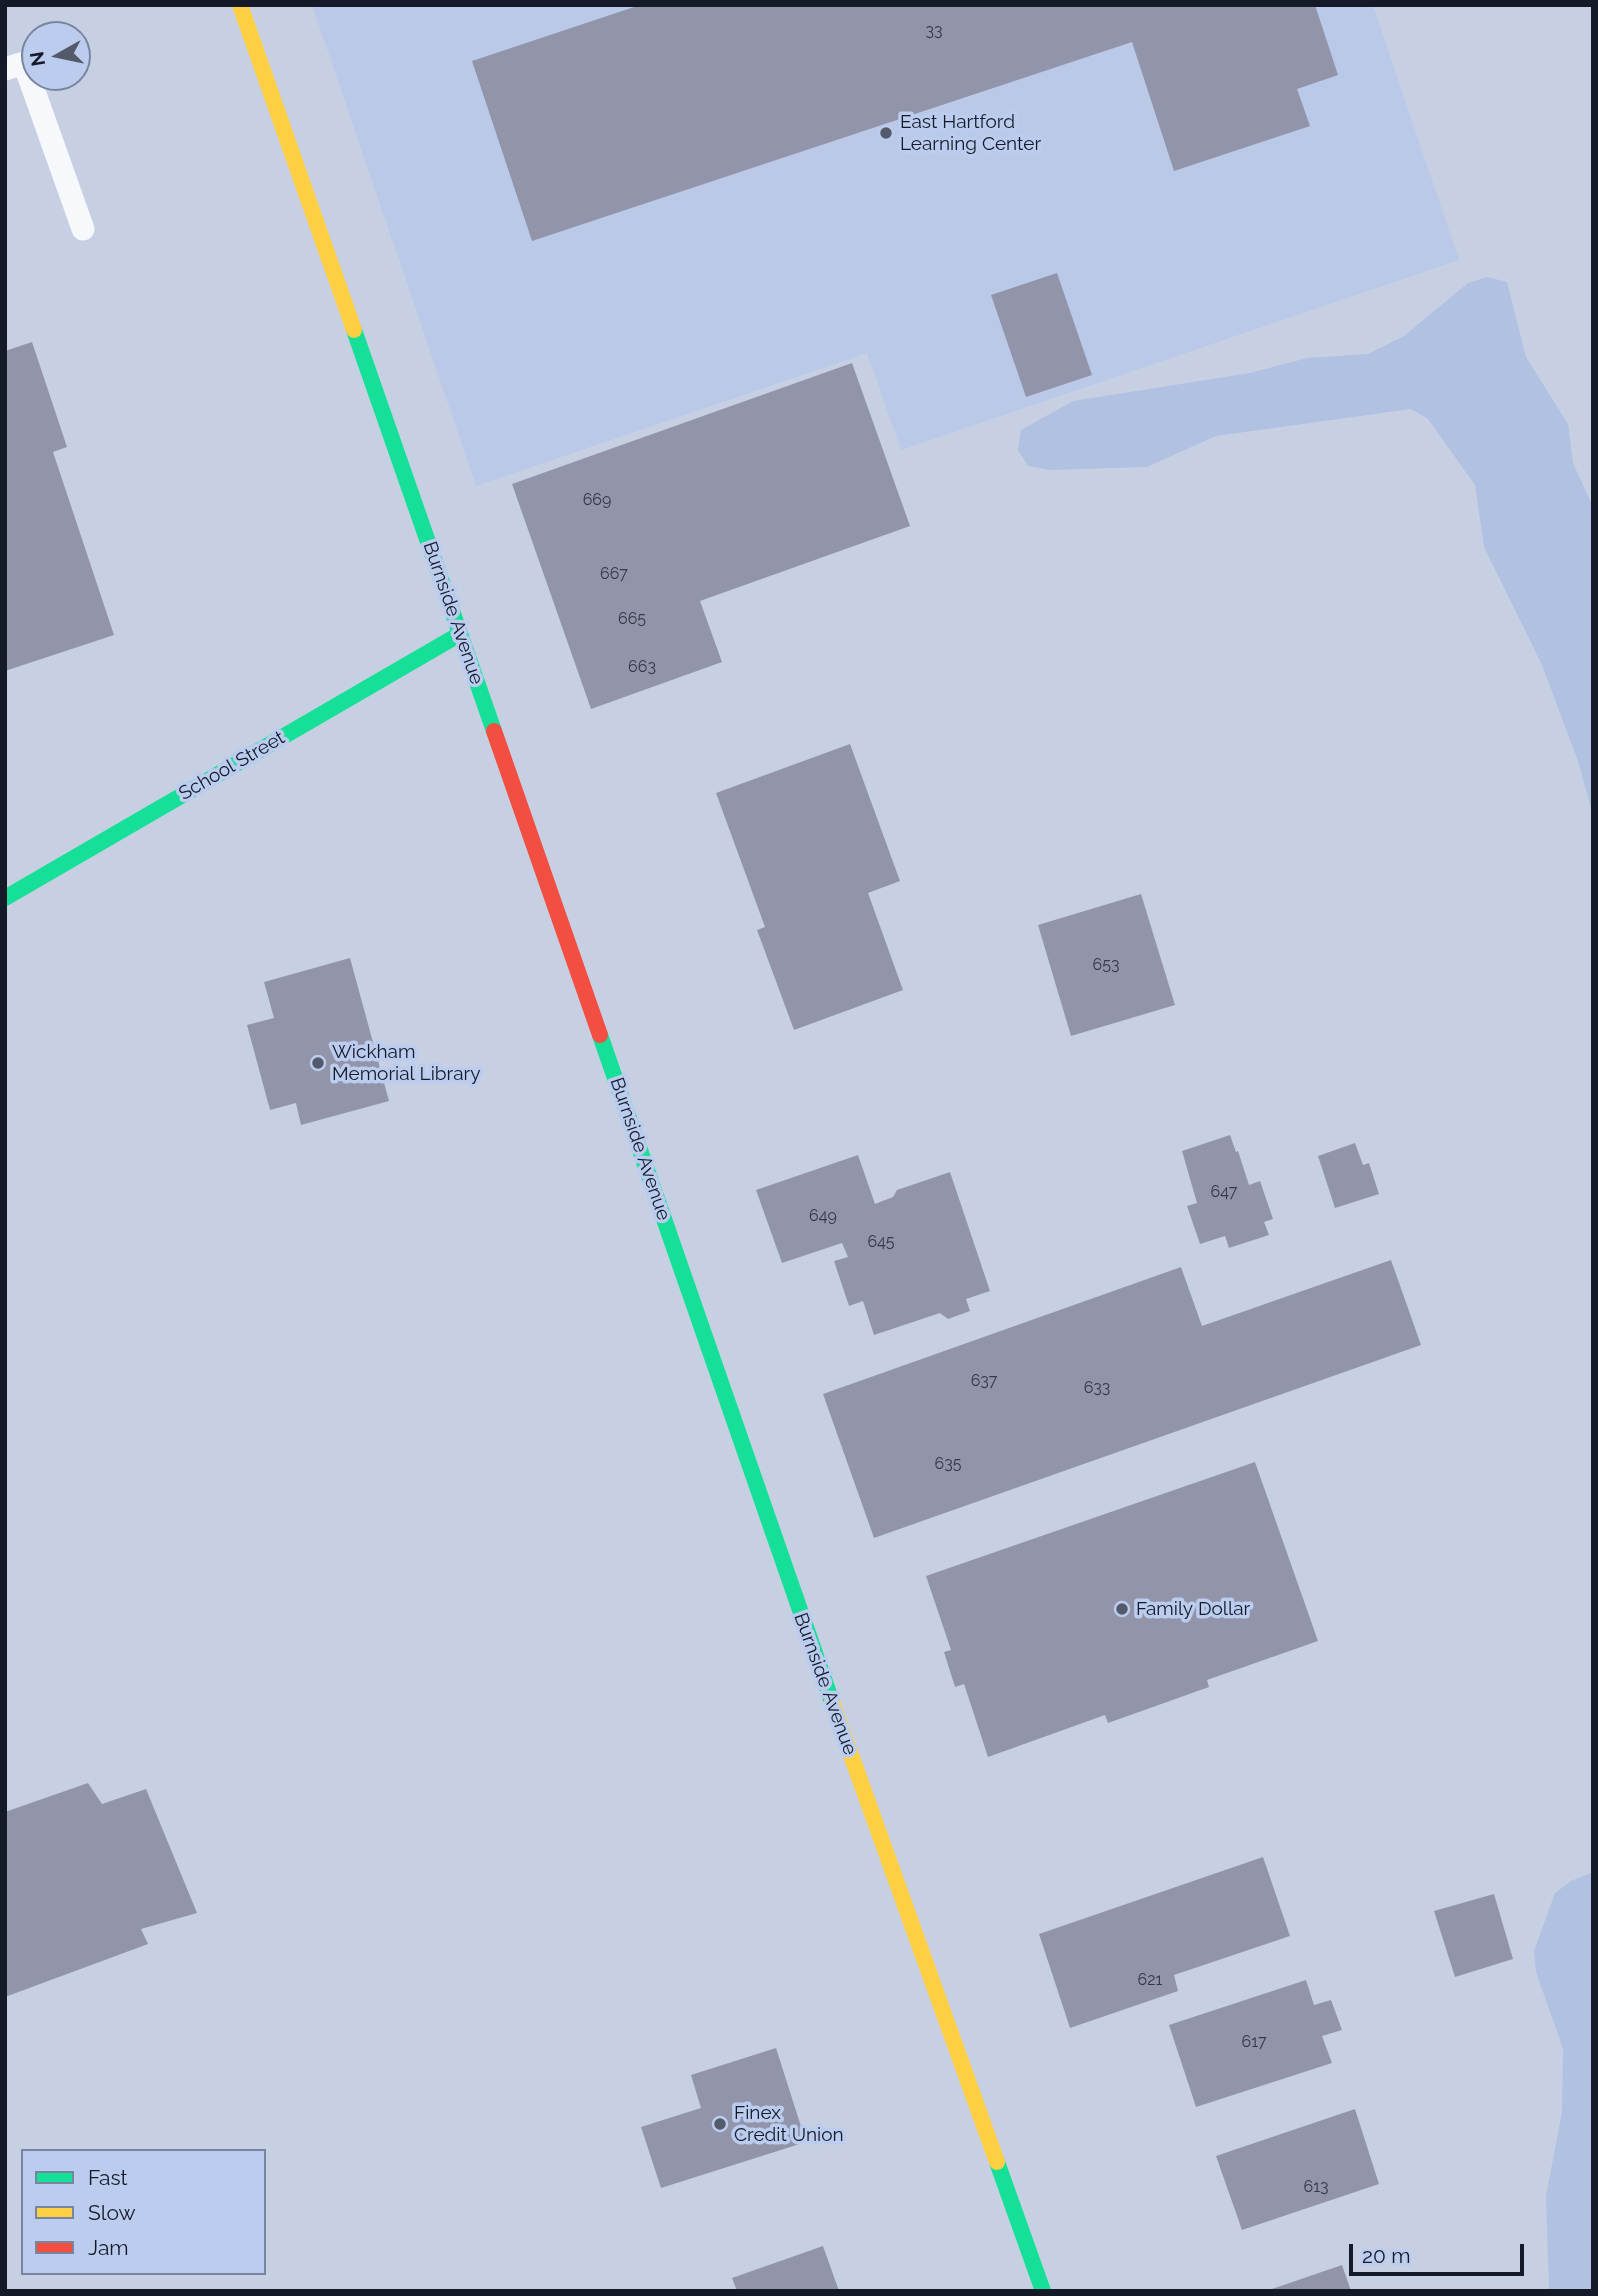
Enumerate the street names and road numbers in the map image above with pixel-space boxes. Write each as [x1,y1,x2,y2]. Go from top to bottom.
street label: Burnside Avenue [418,539,488,687]
street label: School Street [175,727,289,805]
street label: Burnside Avenue [605,1075,675,1223]
street label: Burnside Avenue [789,1610,861,1758]

